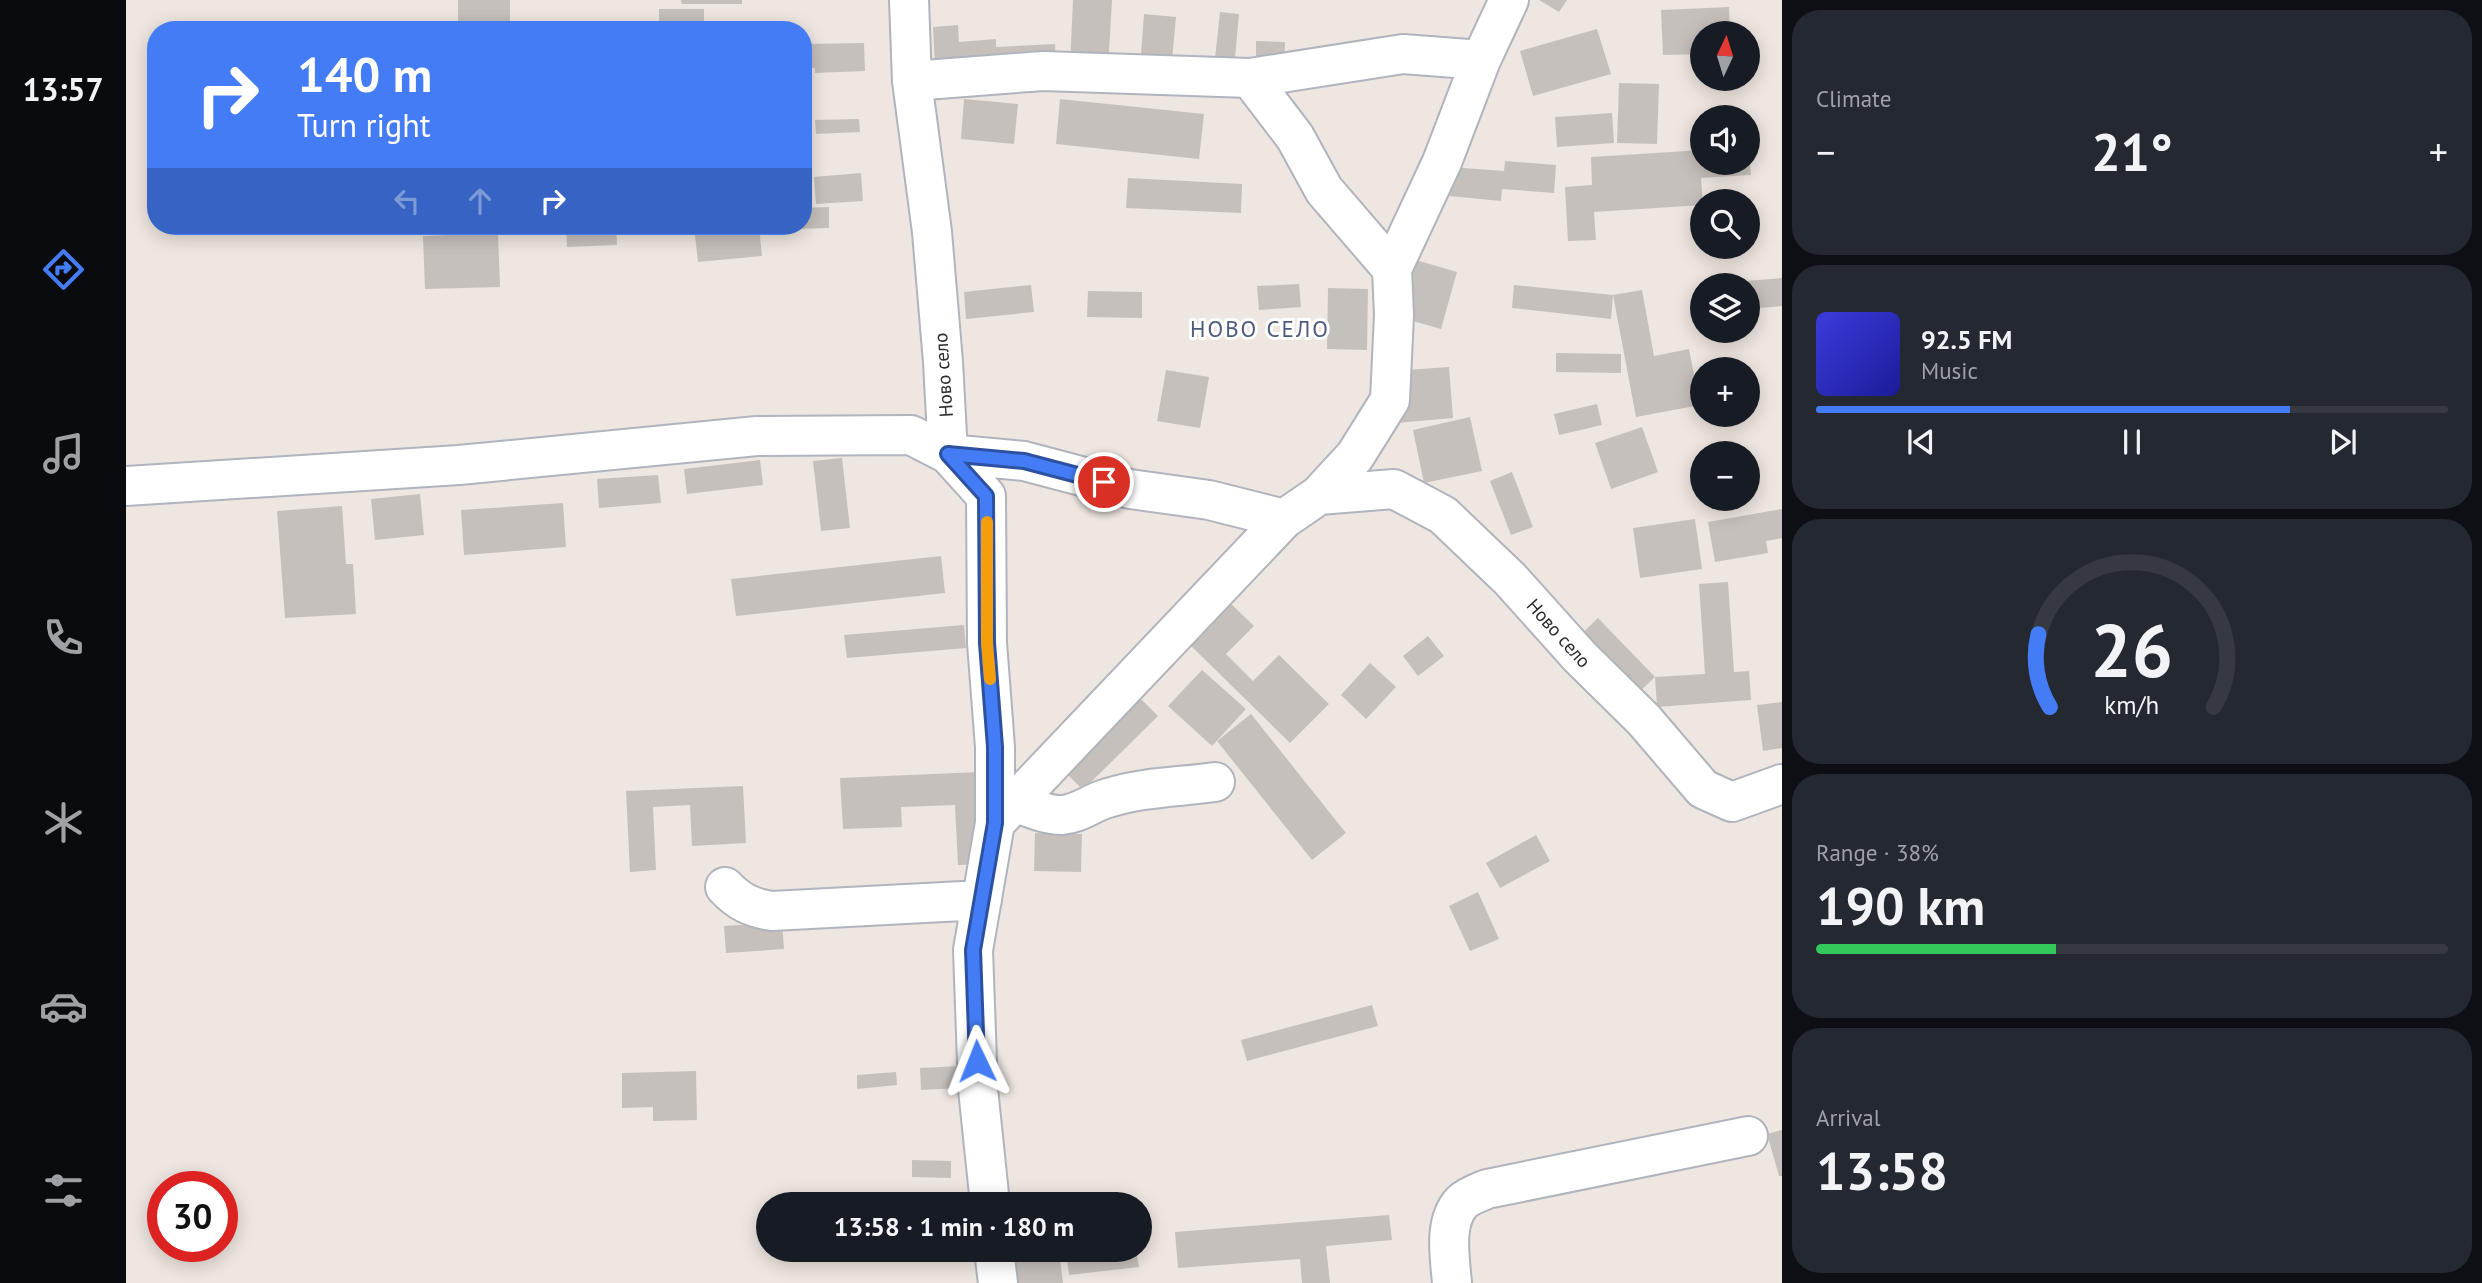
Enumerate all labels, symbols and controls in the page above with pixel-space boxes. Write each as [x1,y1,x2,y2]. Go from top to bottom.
north arrow [1690,21,1760,91]
map controls [1690,21,1760,511]
text: 140 m [297,42,432,106]
icon: right [182,49,273,140]
text: 13:57 [22,68,104,110]
text: Climate [1816,84,1891,113]
text: Turn right [297,104,431,146]
button: sound [1690,105,1760,175]
text: 21° [2091,118,2173,185]
text: − [1816,127,1835,176]
text: + [2429,127,2448,176]
icon: left [388,182,426,220]
icon: ahead [461,182,499,220]
icon: right [534,182,572,220]
button: search [1690,189,1760,259]
icon: directions [39,245,88,294]
button: layers [1690,273,1760,343]
district label: НОВО СЕЛО [1190,314,1330,343]
text: 92.5 FM [1921,323,2012,356]
street label: Ново село [928,332,958,418]
text: Music [1921,356,1978,385]
button: + [1690,357,1760,427]
icon: previous [1902,423,1940,461]
icon: pause [2113,423,2151,461]
icon: next [2324,423,2362,461]
icon: music [39,429,88,478]
button: − [1690,441,1760,511]
pin [1074,452,1134,512]
icon: arrive [1085,463,1123,501]
street label: Ново село [1522,593,1596,673]
text: 26 [2091,604,2173,698]
icon: phone [39,613,88,662]
text: km/h [2105,689,2159,721]
icon: climate [39,798,88,847]
text: Range · 38% [1816,838,1939,867]
text: 190 km [1816,872,1985,939]
icon: car [39,982,88,1031]
position arrow [940,1024,1014,1098]
text: Arrival [1816,1103,1880,1132]
text: 13:58 [1816,1137,1948,1204]
icon: filters [39,1166,88,1215]
speed limit sign: 30 [147,1171,238,1262]
text: 13:58 · 1 min · 180 m [834,1210,1074,1243]

